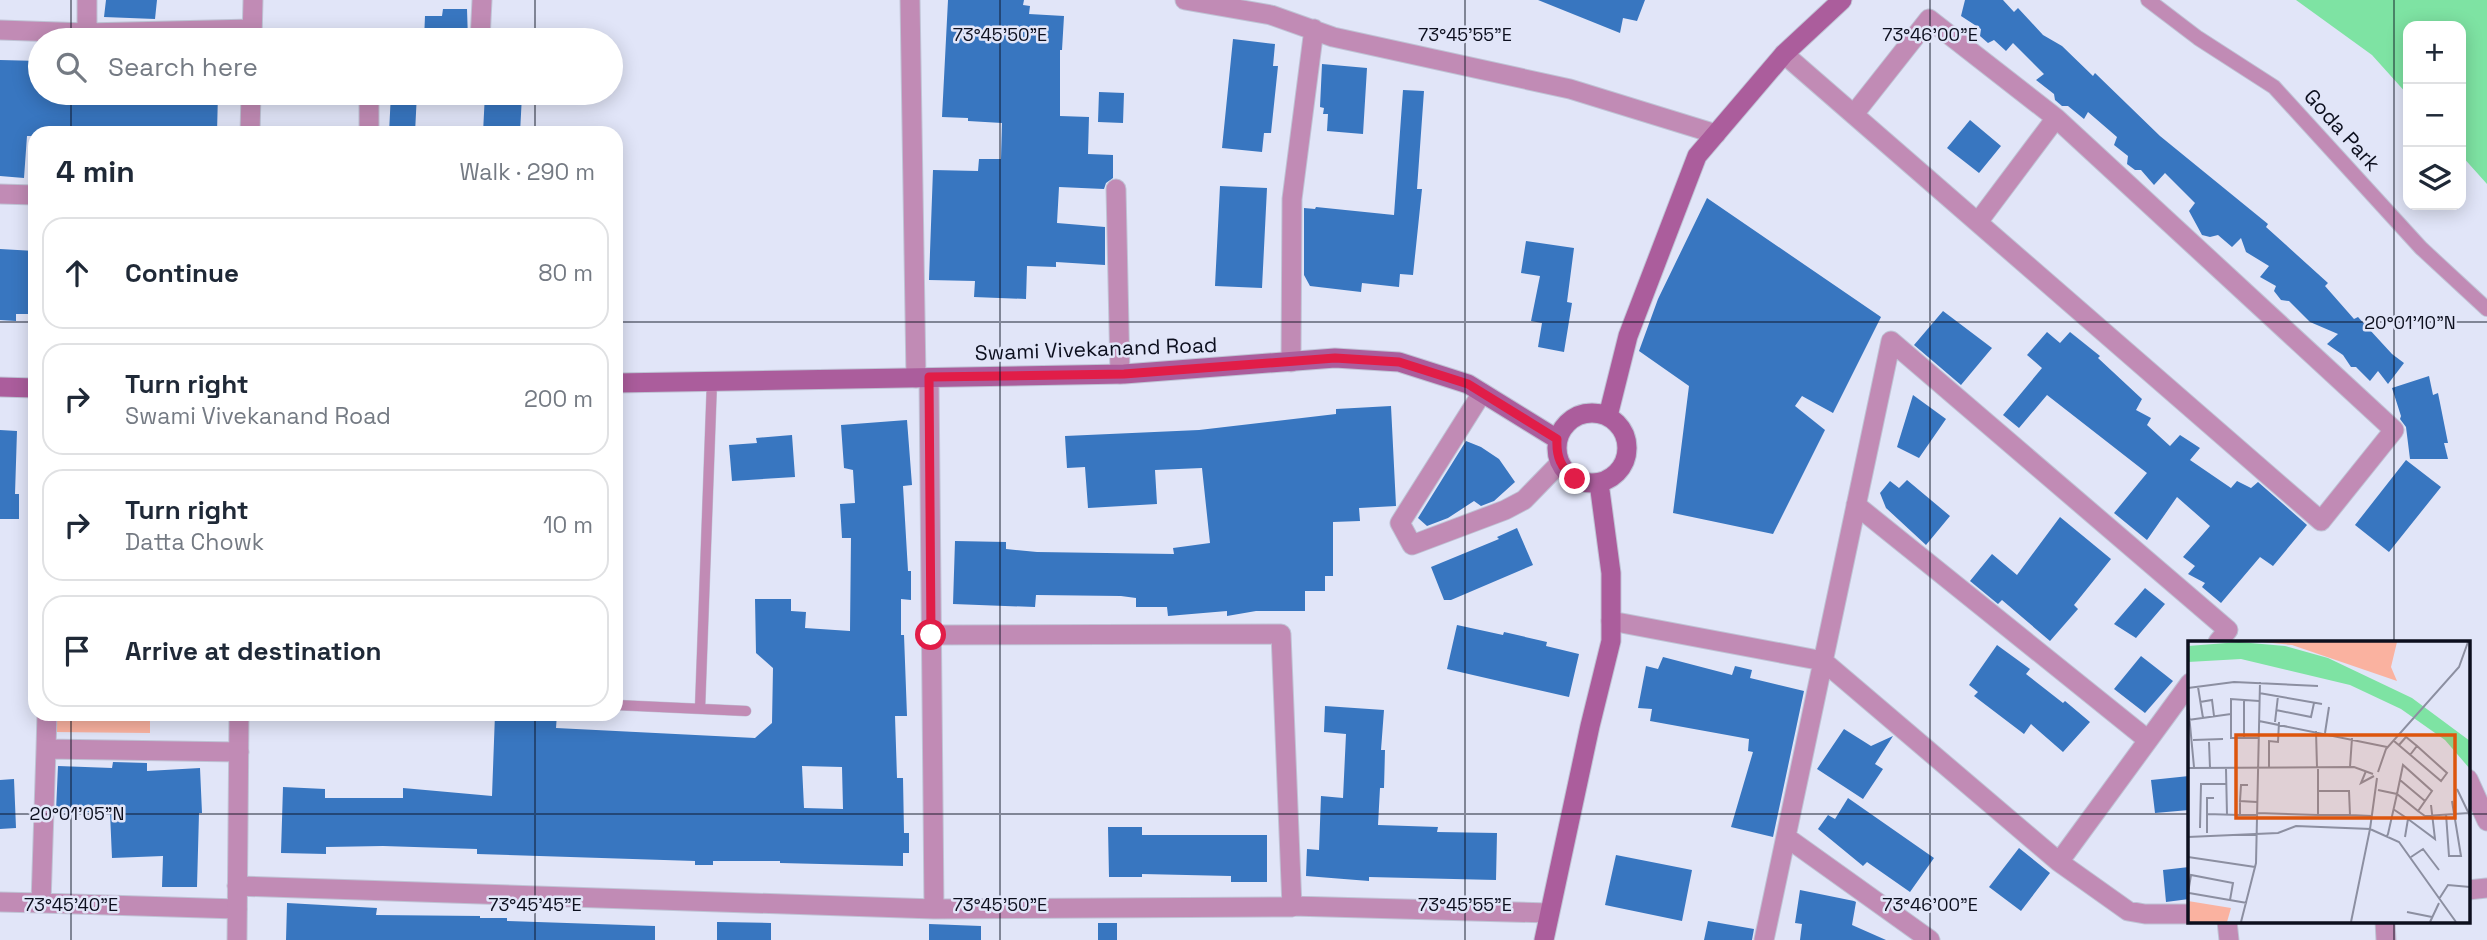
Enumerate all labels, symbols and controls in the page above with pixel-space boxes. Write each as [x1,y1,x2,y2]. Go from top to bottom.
map controls [2403,21,2466,210]
button: + [2403,21,2466,84]
text: 73°45'50"E [953,23,1047,46]
text: 73°45'55"E [1418,23,1512,46]
text: 73°46'00"E [1882,23,1978,46]
search box [28,28,623,105]
icon: search [52,48,90,86]
text: Search here [108,50,258,84]
street label: Goda Park [2298,83,2386,176]
button: − [2403,84,2466,147]
button: layers [2403,147,2466,210]
text: 4 min [56,152,135,191]
text: Walk · 290 m [459,157,595,187]
icon: ahead [58,254,96,292]
text: Continue [125,256,239,290]
text: 80 m [538,258,593,288]
text: 20°01'10"N [2364,311,2456,334]
street label: Swami Vivekanand Road [974,331,1218,366]
text: Turn right [125,367,249,401]
icon: right [58,380,96,418]
text: 200 m [524,384,593,414]
text: Swami Vivekanand Road [125,401,391,431]
route end [1559,463,1590,494]
text: Turn right [125,493,249,527]
icon: right [58,506,96,544]
text: 10 m [543,510,593,540]
text: Datta Chowk [125,527,264,557]
route start [915,619,946,650]
icon: arrive [58,632,96,670]
text: Arrive at destination [125,634,382,668]
inset map [2188,641,2470,922]
text: 20°01'05"N [30,802,124,825]
text: 73°45'40"E [24,893,118,916]
text: 73°45'45"E [488,893,582,916]
text: 73°45'50"E [953,893,1047,916]
text: 73°45'55"E [1418,893,1512,916]
text: 73°46'00"E [1882,893,1978,916]

